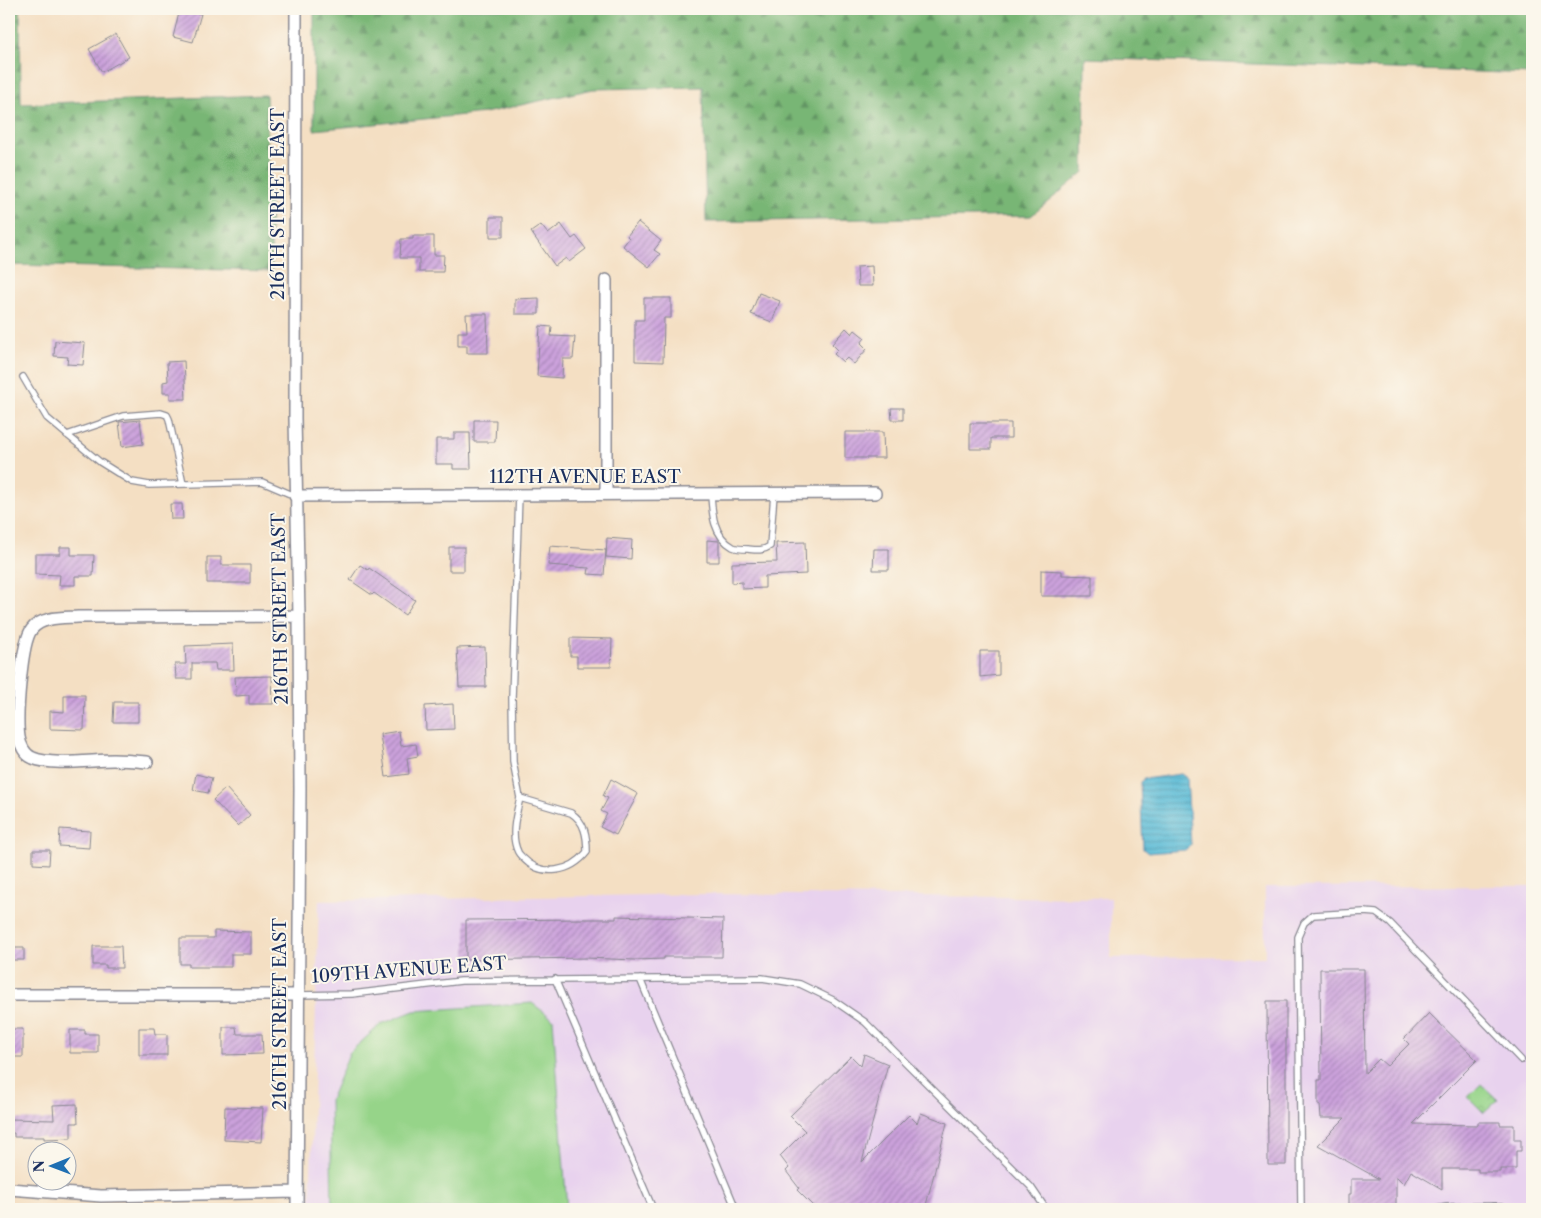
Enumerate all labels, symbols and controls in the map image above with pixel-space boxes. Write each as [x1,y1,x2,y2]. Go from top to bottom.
street label: 216TH STREET EAST [267,108,289,300]
street label: 112TH AVENUE EAST [489,466,681,488]
street label: 216TH STREET EAST [267,512,293,705]
street label: 216TH STREET EAST [269,918,291,1110]
street label: 109TH AVENUE EAST [311,952,508,988]
north arrow [28,1140,78,1190]
text: N [30,1160,48,1172]

